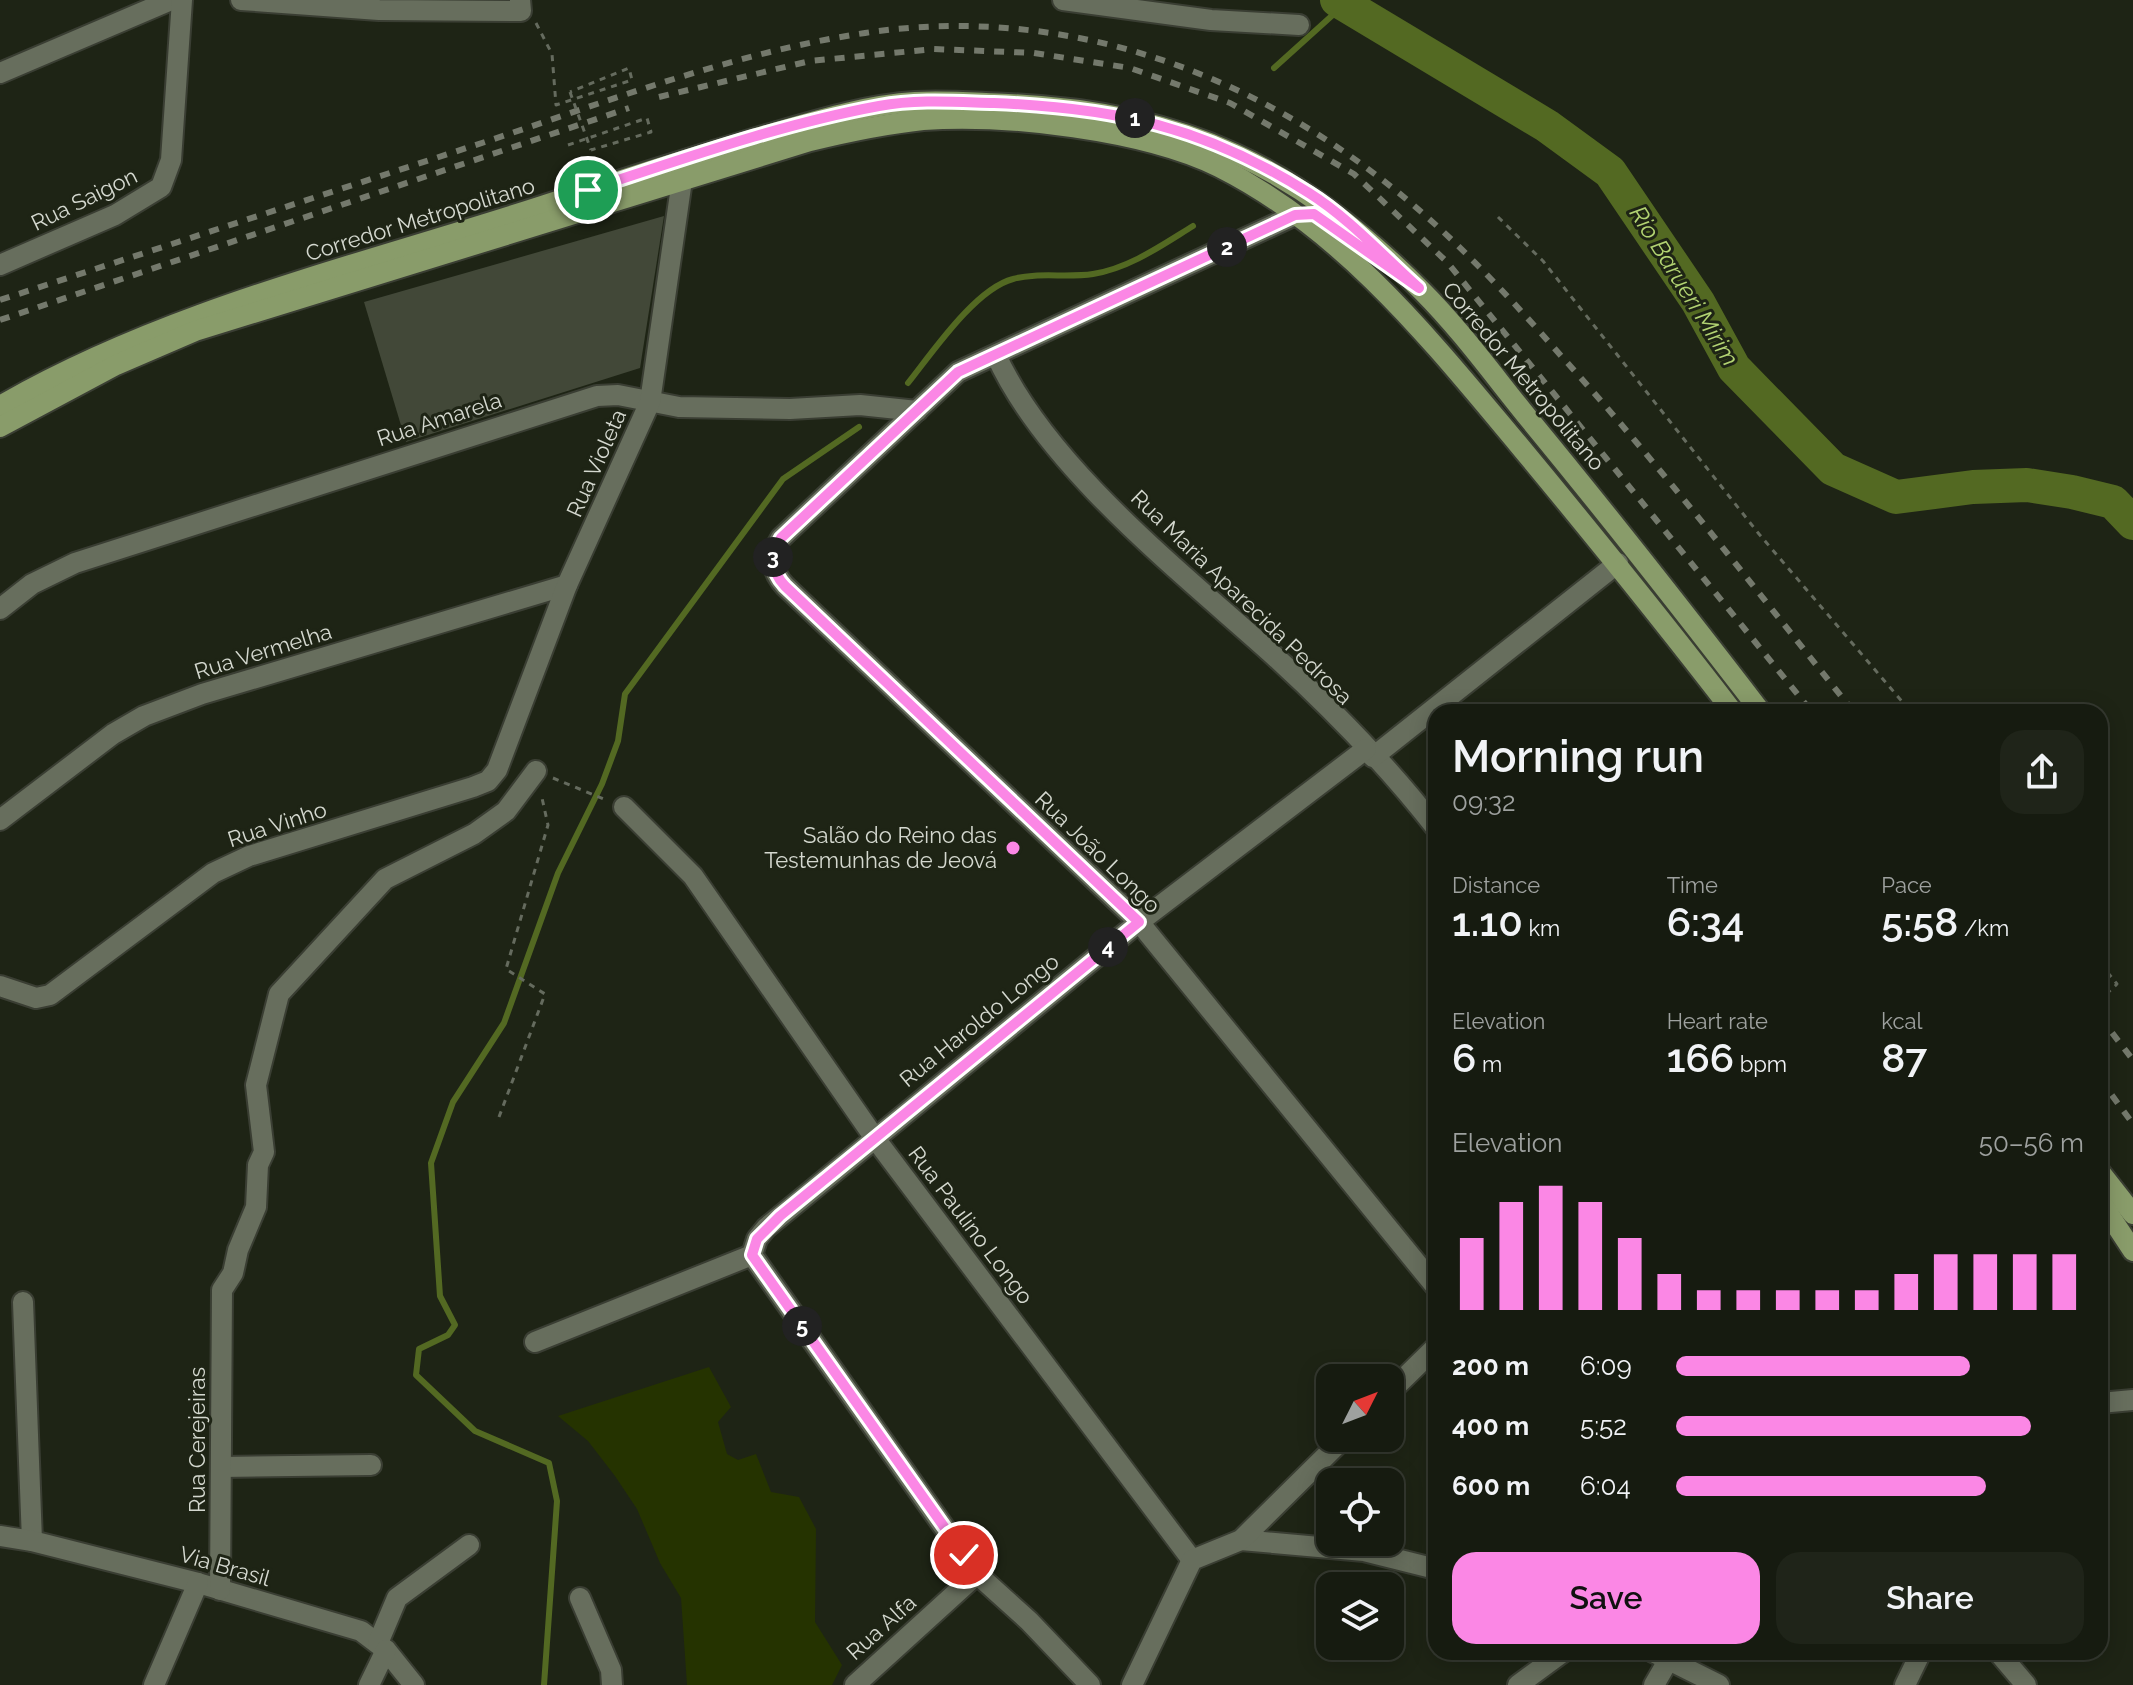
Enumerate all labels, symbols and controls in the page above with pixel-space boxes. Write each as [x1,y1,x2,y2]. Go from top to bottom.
pin: 1 [1115,98,1155,138]
text: 1 [1130,105,1140,131]
pin [554,156,622,224]
street label: Rua Saigon [27,162,141,236]
icon: arrive [566,168,610,212]
street label: Corredor Metropolitano [302,172,538,266]
water label: Rio Barueri Mirim [1624,200,1745,371]
pin: 2 [1207,227,1247,267]
text: 2 [1221,234,1233,260]
street label: Corredor Metropolitano [1437,276,1611,476]
street label: Rua Amarela [373,387,505,451]
street label: Rua Violeta [561,405,631,521]
street label: Rua Maria Aparecida Pedrosa [1126,484,1358,710]
pin: 3 [753,537,793,577]
text: 3 [767,544,779,570]
street label: Rua Vermelha [191,618,335,684]
button: share [2000,730,2084,814]
text: Morning run [1452,731,1704,782]
street label: Rua João Longo [1030,786,1166,918]
text: 09:32 [1452,787,1515,817]
street label: Rua Vinho [224,796,330,852]
place label: Salão do Reino das Testemunhas de Jeová [764,822,997,873]
marker: Salão do Reino das Testemunhas de Jeová [1004,839,1022,857]
text: Distance [1452,872,1540,898]
text: Time [1667,872,1718,898]
text: Pace [1881,872,1932,898]
text: 1.10 [1452,898,1523,945]
text: 6:34 [1667,898,1744,945]
text: 5:58 [1881,898,1958,945]
text: km [1523,915,1560,941]
text: /km [1958,915,2009,941]
pin: 4 [1088,927,1128,967]
text: 4 [1102,934,1114,960]
street label: Rua Haroldo Longo [894,948,1064,1092]
text: Elevation [1452,1008,1545,1034]
text: Heart rate [1667,1008,1768,1034]
text: kcal [1881,1008,1922,1034]
text: 6 [1452,1034,1476,1081]
text: 166 [1667,1034,1734,1081]
text: 87 [1881,1034,1927,1081]
text: m [1476,1051,1502,1077]
text: bpm [1734,1051,1787,1077]
text: Elevation [1452,1128,1562,1158]
text: 50–56 m [1979,1128,2084,1158]
street label: Rua Paulino Longo [903,1141,1039,1309]
pin: 5 [782,1306,822,1346]
text: 5 [796,1313,808,1339]
text: 200 m [1452,1351,1529,1381]
text: 6:09 [1580,1351,1632,1381]
north arrow [1316,1364,1404,1452]
map controls [1316,1364,1404,1660]
street label: Rua Cerejeiras [184,1367,210,1513]
text: 400 m [1452,1411,1529,1441]
text: 5:52 [1580,1411,1627,1441]
button: locate [1316,1468,1404,1556]
text: 600 m [1452,1471,1530,1501]
text: 6:04 [1580,1471,1631,1501]
pin [930,1521,998,1589]
icon: check [942,1533,986,1577]
street label: Via Brasil [177,1541,273,1591]
button: Save [1452,1552,1760,1644]
button: Share [1776,1552,2084,1644]
button: layers [1316,1572,1404,1660]
street label: Rua Alfa [841,1589,921,1665]

